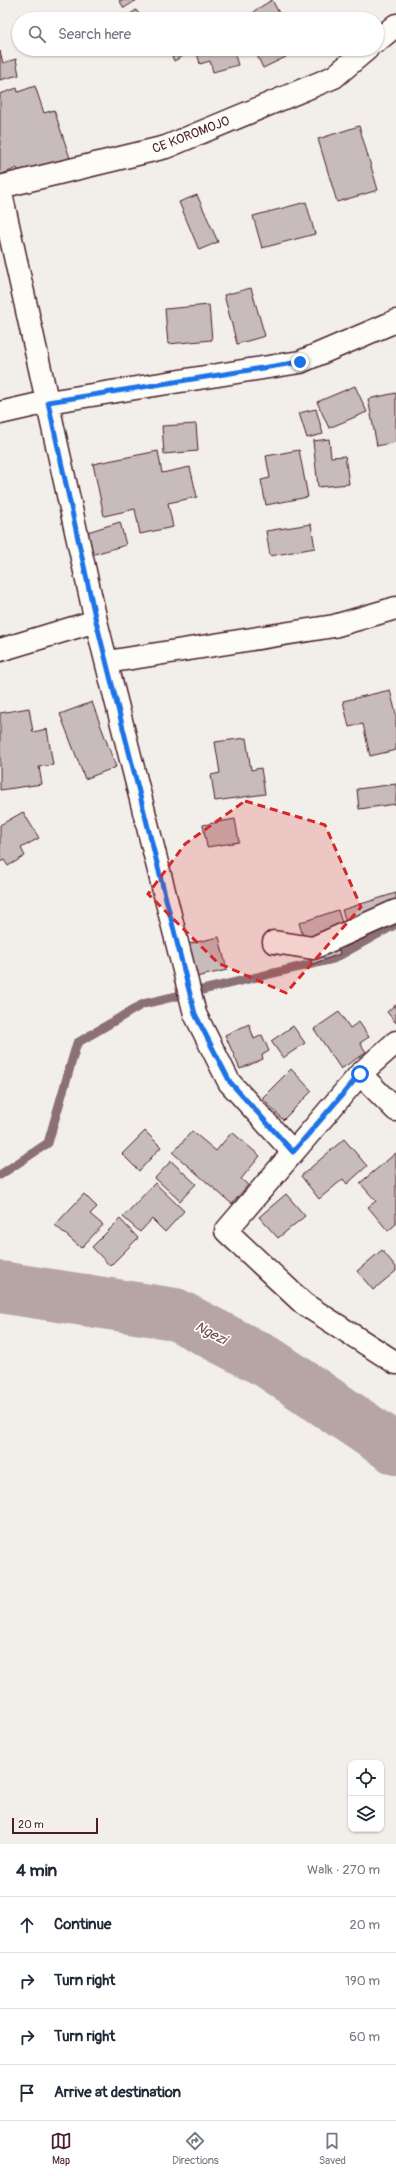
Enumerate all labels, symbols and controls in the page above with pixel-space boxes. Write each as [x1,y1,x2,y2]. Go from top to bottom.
search box [12,12,384,56]
icon: search [26,23,48,45]
text: Search here [58,25,131,44]
street label: CE KOROMOJO [150,113,232,157]
route end [291,353,309,371]
route start [351,1065,369,1083]
water label: Ngezi [192,1318,232,1349]
map controls [348,1760,384,1832]
button: locate [348,1760,384,1796]
button: layers [348,1796,384,1832]
scale bar [12,1816,98,1835]
text: 20 m [18,1818,44,1831]
text: 4 min [16,1860,57,1881]
text: Walk · 270 m [307,1862,380,1878]
icon: ahead [16,1914,38,1936]
text: Continue [54,1915,112,1934]
text: 20 m [349,1917,380,1933]
icon: right [16,1970,38,1992]
text: Turn right [54,1971,115,1990]
text: 190 m [345,1973,380,1989]
icon: right [16,2026,38,2048]
text: Turn right [54,2027,115,2046]
text: 60 m [349,2029,380,2045]
icon: arrive [16,2082,38,2104]
text: Arrive at destination [54,2083,181,2102]
tab: Map [50,2130,72,2167]
tab: Directions [172,2130,219,2167]
tab: Saved [319,2130,346,2167]

